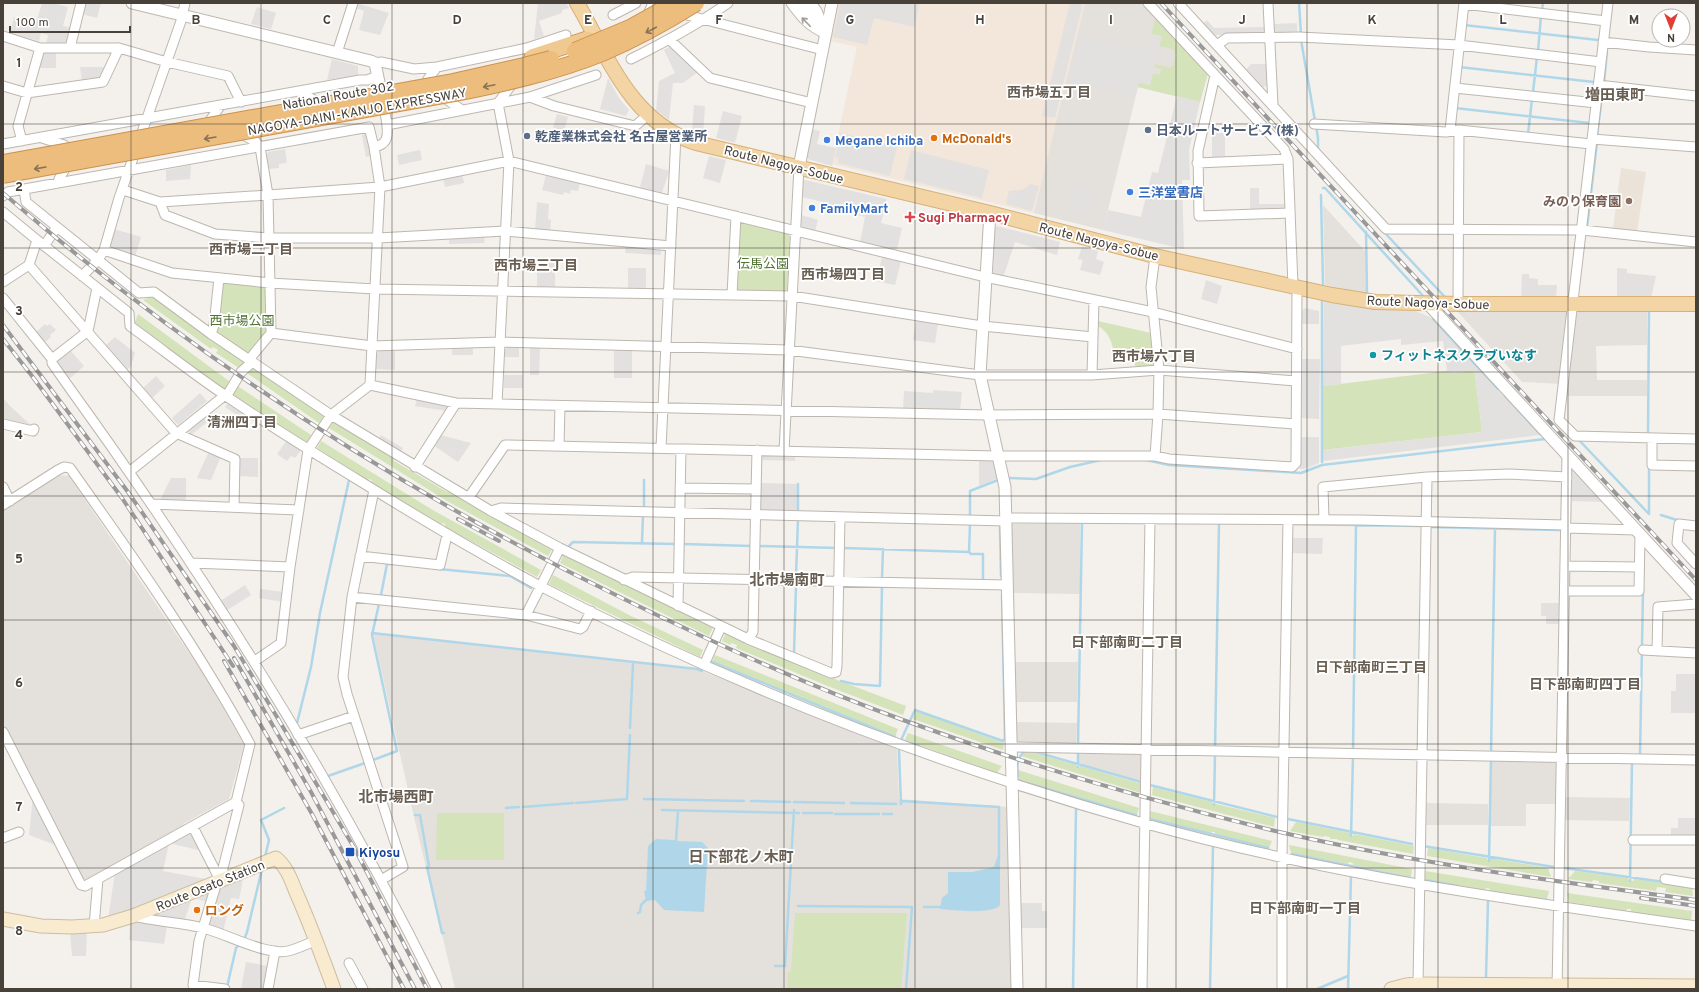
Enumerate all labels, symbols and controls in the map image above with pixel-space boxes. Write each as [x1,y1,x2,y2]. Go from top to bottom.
scale bar [10,8,130,34]
north arrow [1651,8,1691,48]
text: B [192,13,201,29]
text: C [323,13,331,29]
text: D [452,13,462,29]
text: E [584,13,592,29]
text: F [715,13,723,29]
text: G [846,13,855,29]
text: H [975,13,985,29]
text: I [1109,13,1113,29]
text: J [1238,13,1246,29]
text: K [1367,13,1377,29]
text: L [1499,13,1507,29]
text: M [1629,13,1639,29]
text: 100 m [16,15,49,31]
one-way arrow [801,17,810,27]
one-way arrow [645,27,657,34]
text: N [1667,30,1675,44]
text: 1 [16,56,22,72]
street label: National Route 302 [281,79,395,115]
one-way arrow [483,83,496,91]
district label: 西市場五丁目 [1007,85,1091,102]
street label: NAGOYA-DAINI-KANJO EXPRESSWAY [247,86,468,140]
district label: 増田東町 [1585,86,1645,106]
place label: 日本ルートサービス (株) [1156,123,1299,140]
marker: 日本ルートサービス (株) [1143,125,1153,135]
place label: 乾産業株式会社 名古屋営業所 [535,129,707,146]
marker: 乾産業株式会社 名古屋営業所 [522,131,532,141]
place label: McDonald's [942,132,1012,148]
marker: McDonald's [929,133,939,143]
one-way arrow [203,134,216,142]
place label: Megane Ichiba [835,134,923,150]
marker: Megane Ichiba [822,135,832,145]
street label: Route Nagoya-Sobue [722,143,845,189]
one-way arrow [34,165,47,173]
text: 2 [15,180,23,196]
place label: 三洋堂書店 [1138,185,1203,202]
marker: 三洋堂書店 [1125,187,1135,197]
place label: みのり保育園 [1543,194,1621,211]
marker: みのり保育園 [1624,196,1634,206]
place label: FamilyMart [820,202,888,218]
marker: FamilyMart [807,203,817,213]
place label: Sugi Pharmacy [918,211,1010,227]
marker: Sugi Pharmacy [905,212,915,222]
street label: Route Nagoya-Sobue [1037,220,1160,266]
district label: 西市場二丁目 [209,242,293,259]
park label: 伝馬公園 [737,257,789,273]
district label: 西市場三丁目 [494,258,578,275]
district label: 西市場四丁目 [801,267,885,284]
street label: Route Nagoya-Sobue [1366,294,1490,314]
text: 3 [15,304,23,320]
park label: 西市場公園 [209,314,275,330]
place label: フィットネスクラブいなす [1381,348,1537,365]
district label: 西市場六丁目 [1112,349,1196,366]
marker: フィットネスクラブいなす [1368,350,1378,360]
district label: 清洲四丁目 [207,415,277,432]
text: 4 [15,428,23,444]
text: 5 [15,552,23,568]
district label: 北市場南町 [749,572,825,591]
district label: 日下部南町二丁目 [1071,635,1183,652]
district label: 日下部南町三丁目 [1315,660,1427,677]
text: 6 [15,676,23,692]
district label: 日下部南町四丁目 [1529,677,1641,694]
district label: 北市場西町 [358,789,434,808]
text: 7 [16,800,23,816]
marker: Kiyosu [344,846,356,858]
place label: Kiyosu [359,846,400,862]
district label: 日下部花ノ木町 [688,849,794,868]
street label: Route Osato Station [154,858,268,916]
district label: 日下部南町一丁目 [1249,901,1361,918]
place label: ロング [205,903,244,920]
marker: ロング [192,905,202,915]
text: 8 [15,924,23,940]

